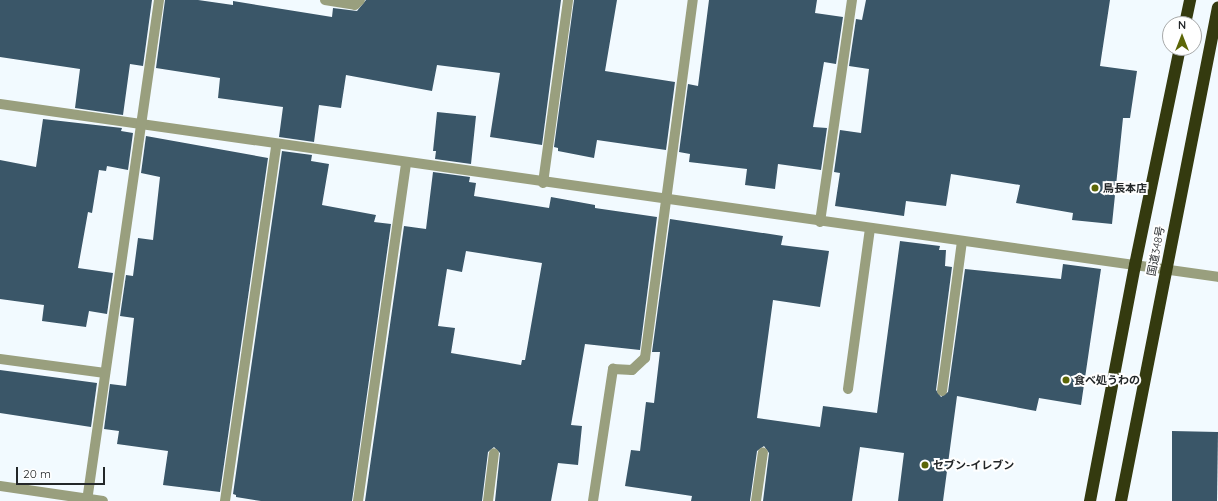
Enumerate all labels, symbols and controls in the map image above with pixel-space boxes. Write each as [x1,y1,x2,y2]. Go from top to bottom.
north arrow [1162,16,1202,56]
text: N [1178,18,1186,32]
place label: 鳥長本店 [1103,181,1147,195]
marker: 鳥長本店 [1090,183,1100,193]
street label: 国道348号 [1145,225,1167,277]
place label: 食べ処うわの [1074,373,1140,387]
marker: 食べ処うわの [1061,375,1071,385]
place label: セブン-イレブン [933,458,1014,472]
scale bar [18,459,107,485]
marker: セブン-イレブン [920,460,930,470]
text: 20 m [23,466,51,481]

